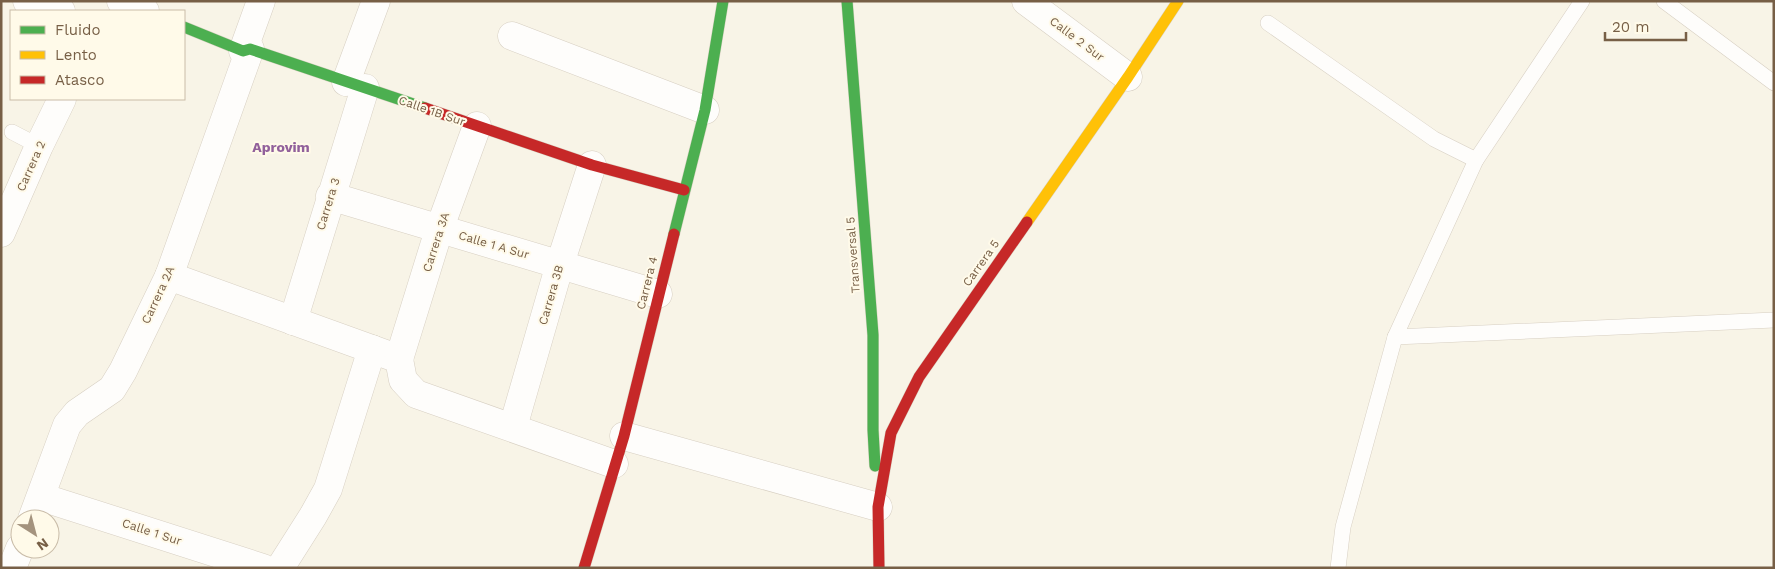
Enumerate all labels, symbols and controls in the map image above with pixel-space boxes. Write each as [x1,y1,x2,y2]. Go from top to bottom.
legend [10,10,185,100]
scale bar [1605,10,1686,42]
street label: Calle 2 Sur [1047,14,1107,64]
text: 20 m [1612,18,1650,36]
text: Fluido [55,21,100,39]
text: Lento [55,46,97,64]
text: Atasco [55,71,104,89]
street label: Calle 1B Sur [397,93,467,129]
street label: Carrera 2 [14,139,48,193]
district label: Aprovim [252,139,310,155]
street label: Carrera 3 [313,176,343,232]
street label: Carrera 3A [420,210,452,274]
street label: Transversal 5 [843,216,863,294]
street label: Calle 1 A Sur [457,228,531,262]
street label: Carrera 5 [960,237,1002,289]
street label: Carrera 4 [634,255,660,311]
street label: Carrera 3B [536,263,566,327]
street label: Carrera 2A [139,264,177,326]
north arrow [10,509,60,559]
street label: Calle 1 Sur [120,516,184,548]
text: N [34,535,52,554]

